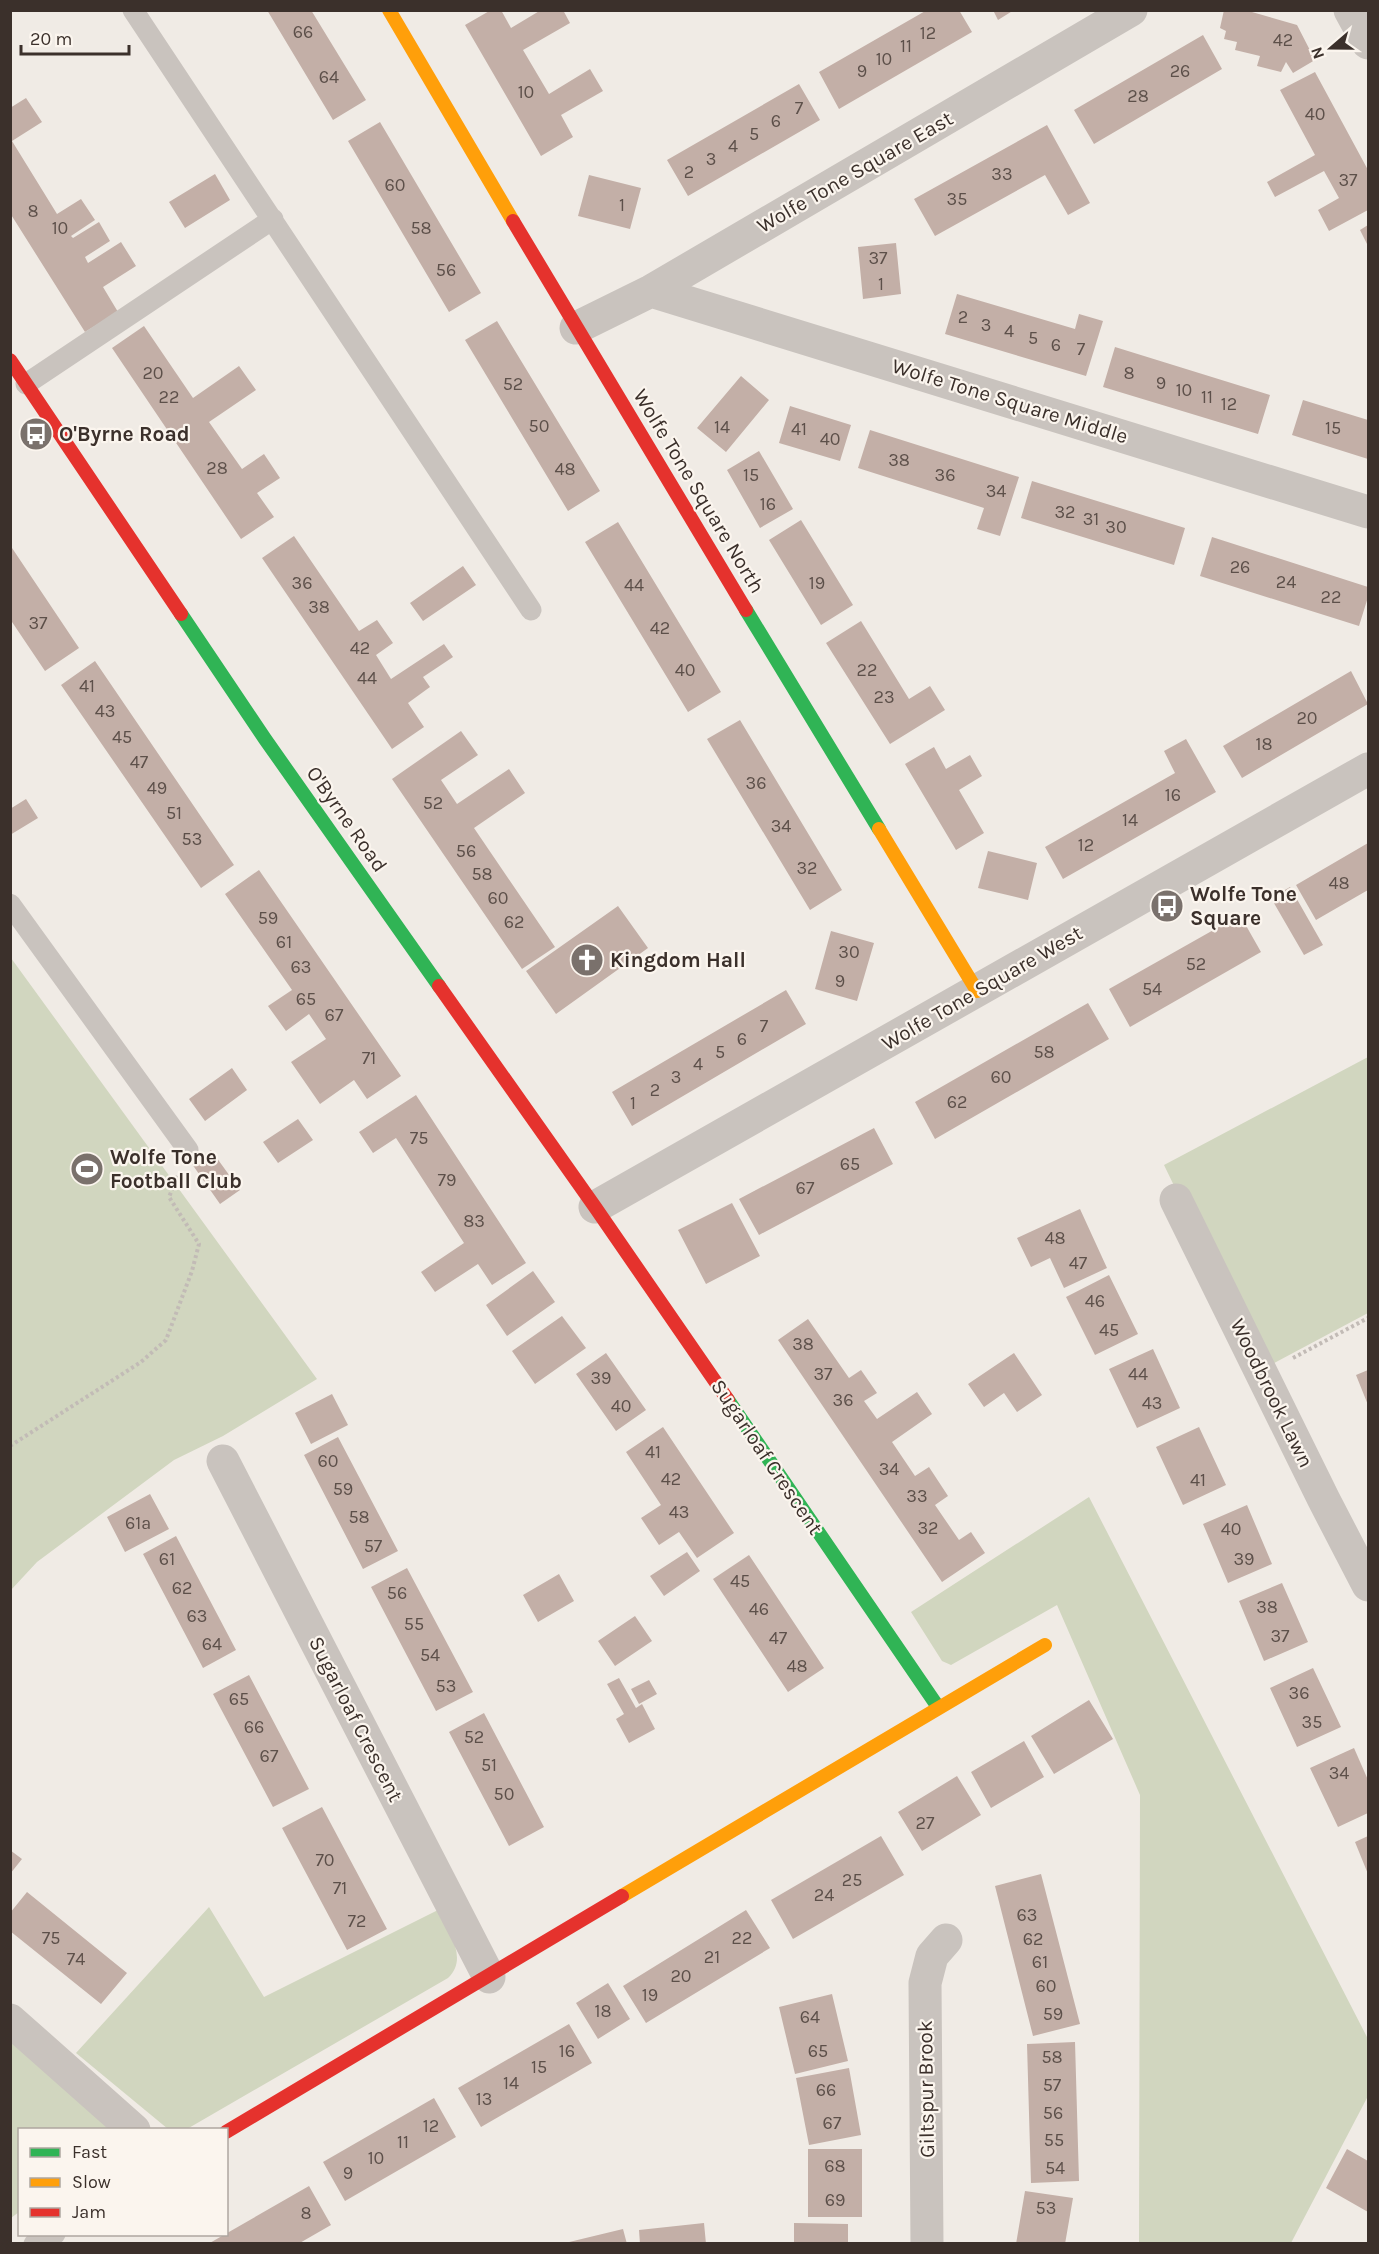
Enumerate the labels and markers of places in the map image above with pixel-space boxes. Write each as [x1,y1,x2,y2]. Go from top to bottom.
bus stop icon: O'Byrne Road [18,416,54,452]
place label: O'Byrne Road [59,422,190,446]
place label: Wolfe Tone Square [1190,882,1297,931]
bus stop icon: Wolfe Tone Square [1149,888,1185,924]
church icon: Kingdom Hall [569,942,605,978]
place label: Kingdom Hall [610,948,746,972]
place label: Wolfe Tone Football Club [110,1145,242,1193]
sports icon: Wolfe Tone Football Club [69,1151,105,1187]

